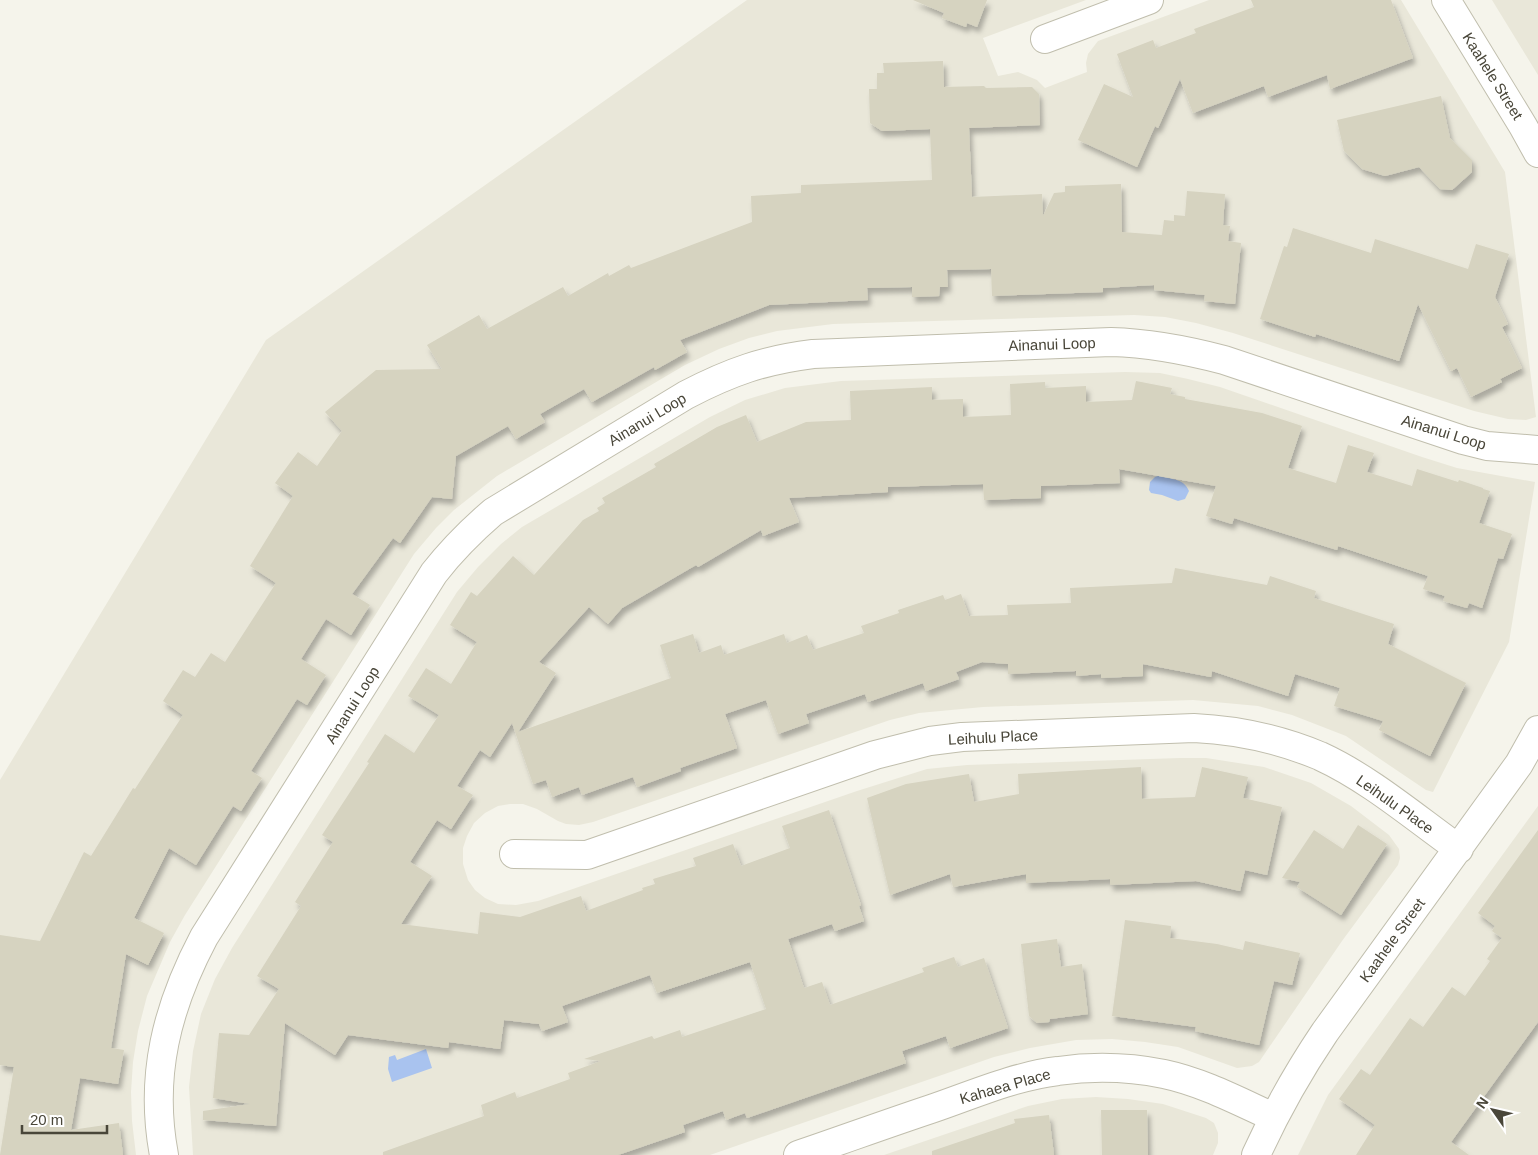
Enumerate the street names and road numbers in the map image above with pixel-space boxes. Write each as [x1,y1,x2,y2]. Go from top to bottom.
street label: Kaahele Street [1459,29,1527,123]
street label: Ainanui Loop [1008,334,1096,354]
street label: Ainanui Loop [605,389,689,449]
street label: Ainanui Loop [1400,411,1488,453]
street label: Ainanui Loop [322,663,382,747]
street label: Leihulu Place [948,726,1038,748]
street label: Leihulu Place [1353,771,1437,837]
street label: Kaahele Street [1356,894,1429,985]
street label: Kahaea Place [958,1065,1052,1107]

